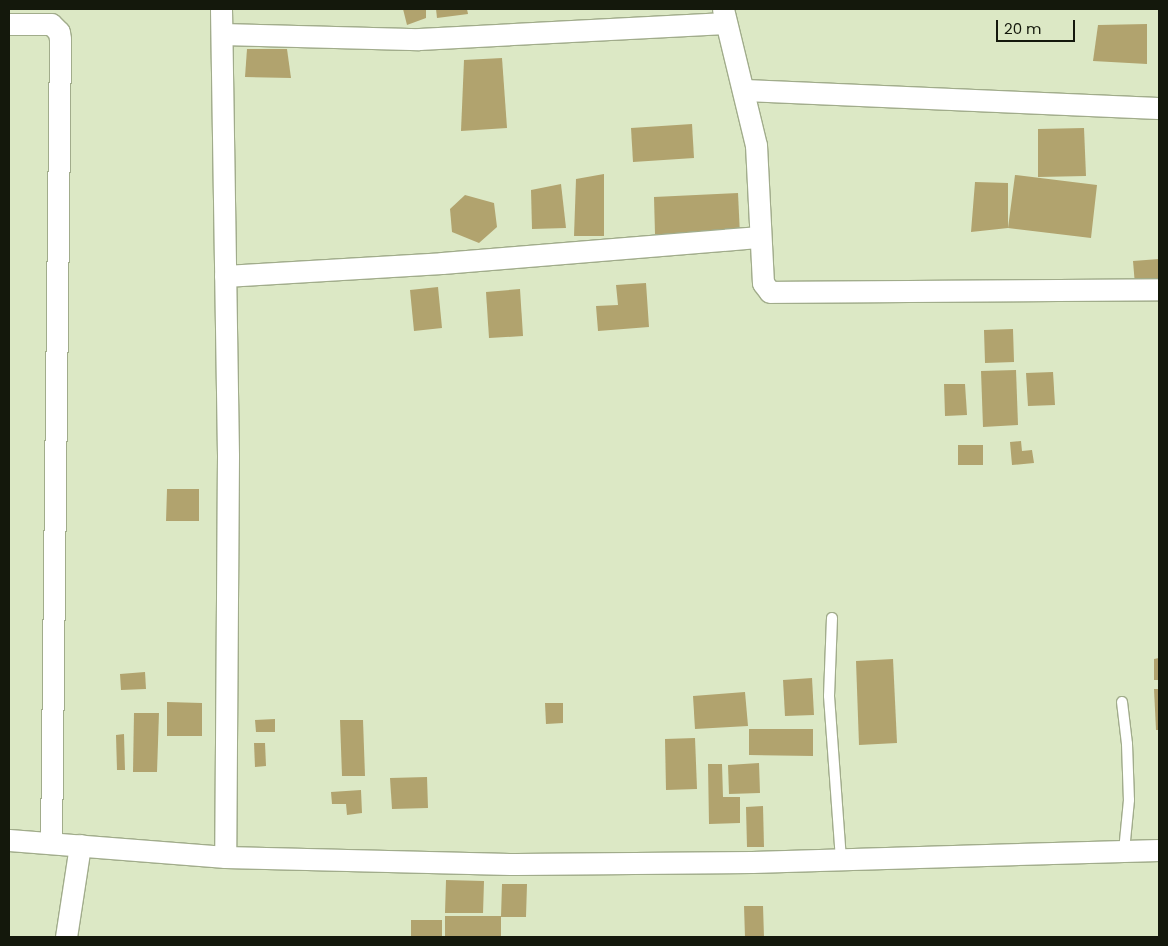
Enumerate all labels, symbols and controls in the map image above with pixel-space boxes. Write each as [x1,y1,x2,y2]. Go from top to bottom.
scale bar [998,10,1077,42]
text: 20 m [1004,18,1042,39]

